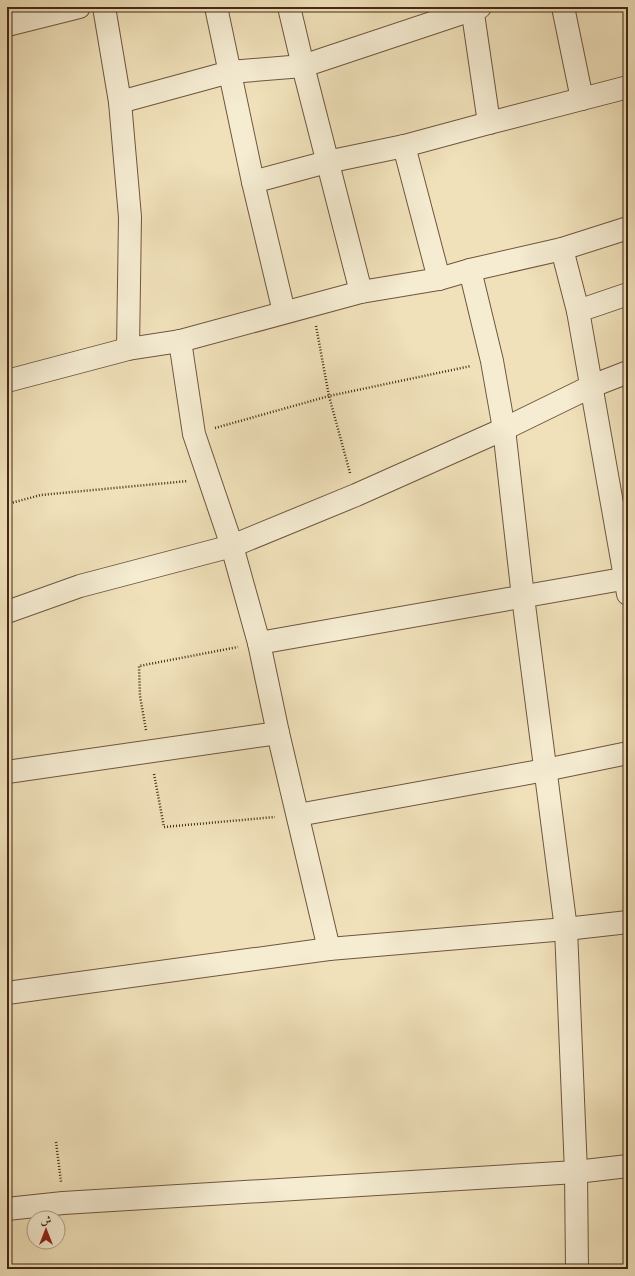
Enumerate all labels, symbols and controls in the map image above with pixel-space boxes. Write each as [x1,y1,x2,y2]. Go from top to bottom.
north arrow [26,1210,66,1250]
text: ش [41,1214,52,1228]

